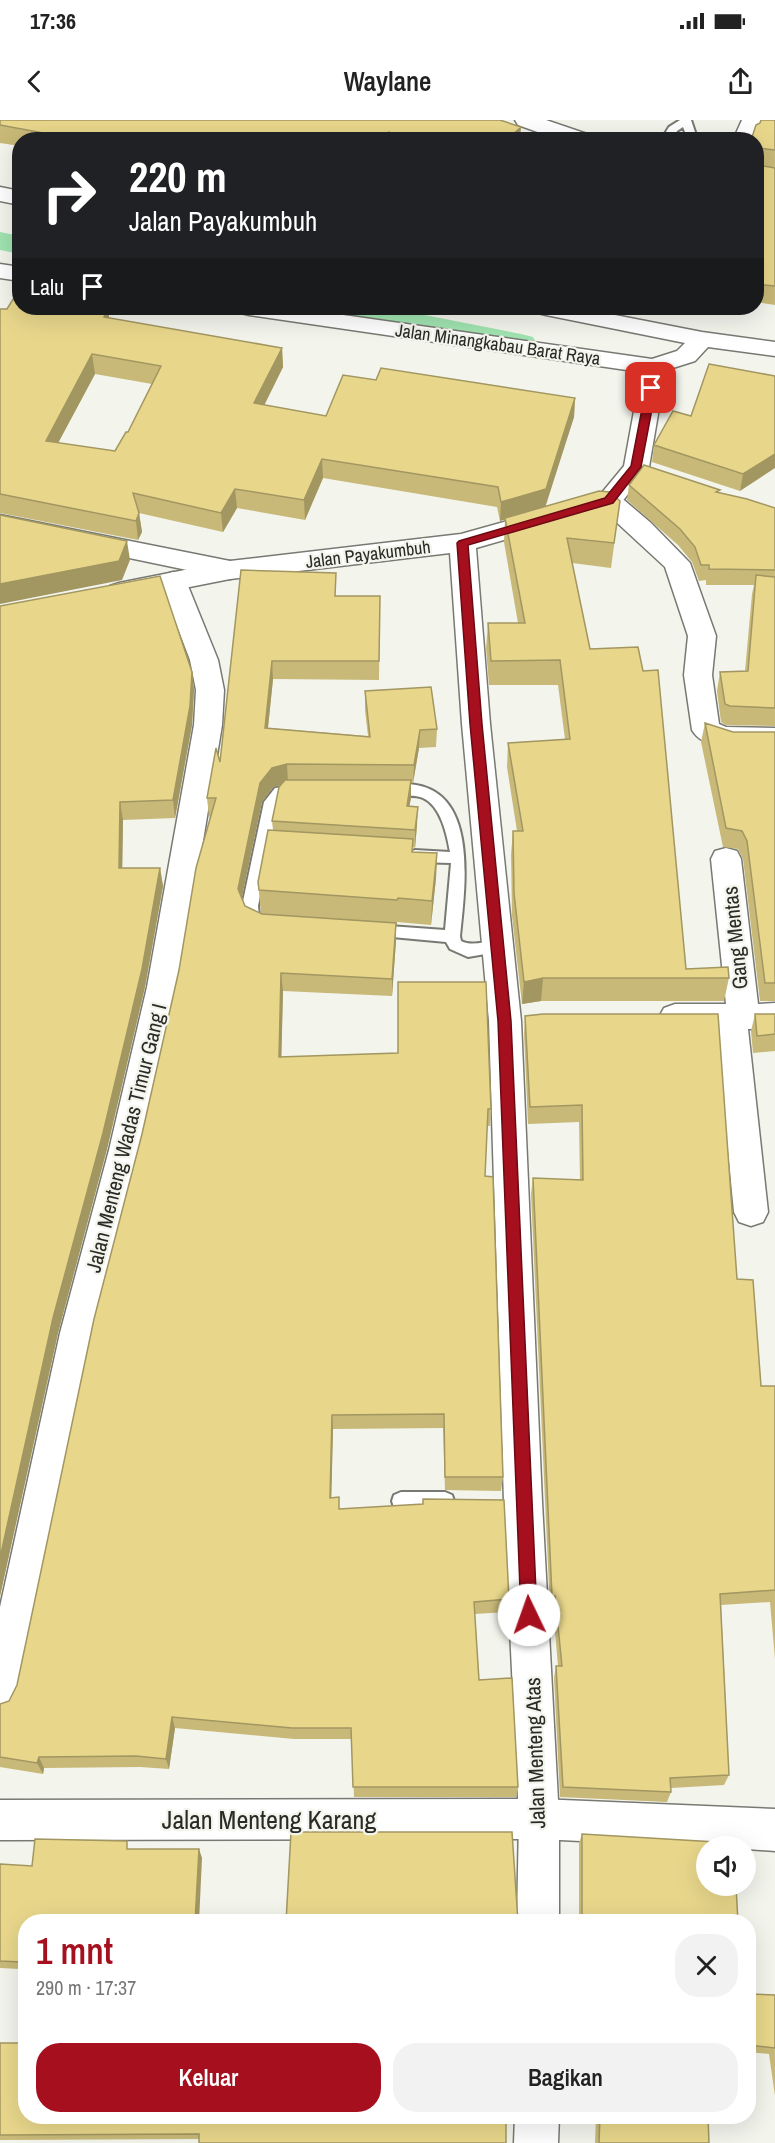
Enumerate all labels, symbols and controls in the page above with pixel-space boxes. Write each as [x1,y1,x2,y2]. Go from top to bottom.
text: 17:36 [30,6,76,36]
text: Waylane [344,63,431,99]
icon: back [18,65,51,98]
icon: share [724,65,757,98]
text: 220 m [129,149,227,205]
icon: right [30,156,108,234]
text: Jalan Payakumbuh [129,203,317,239]
icon: arrive [76,270,109,303]
text: Lalu [30,272,64,302]
street label: Jalan Minangkabau Barat Raya [394,317,602,371]
pin [625,362,676,413]
icon: arrive [634,371,667,404]
street label: Jalan Payakumbuh [304,534,432,574]
street label: Gang Mentas [715,885,755,991]
street label: Jalan Menteng Wadas Timur Gang I [79,1000,173,1276]
position arrow [497,1583,561,1647]
street label: Jalan Menteng Atas [518,1677,552,1829]
street label: Jalan Menteng Karang [162,1802,376,1837]
map controls [696,1836,756,1896]
button: sound [696,1836,756,1896]
text: 1 mnt [36,1927,113,1975]
button: close [675,1934,738,1997]
text: 290 m · 17:37 [36,1974,136,2001]
button: Keluar [36,2043,381,2112]
button: Bagikan [393,2043,738,2112]

